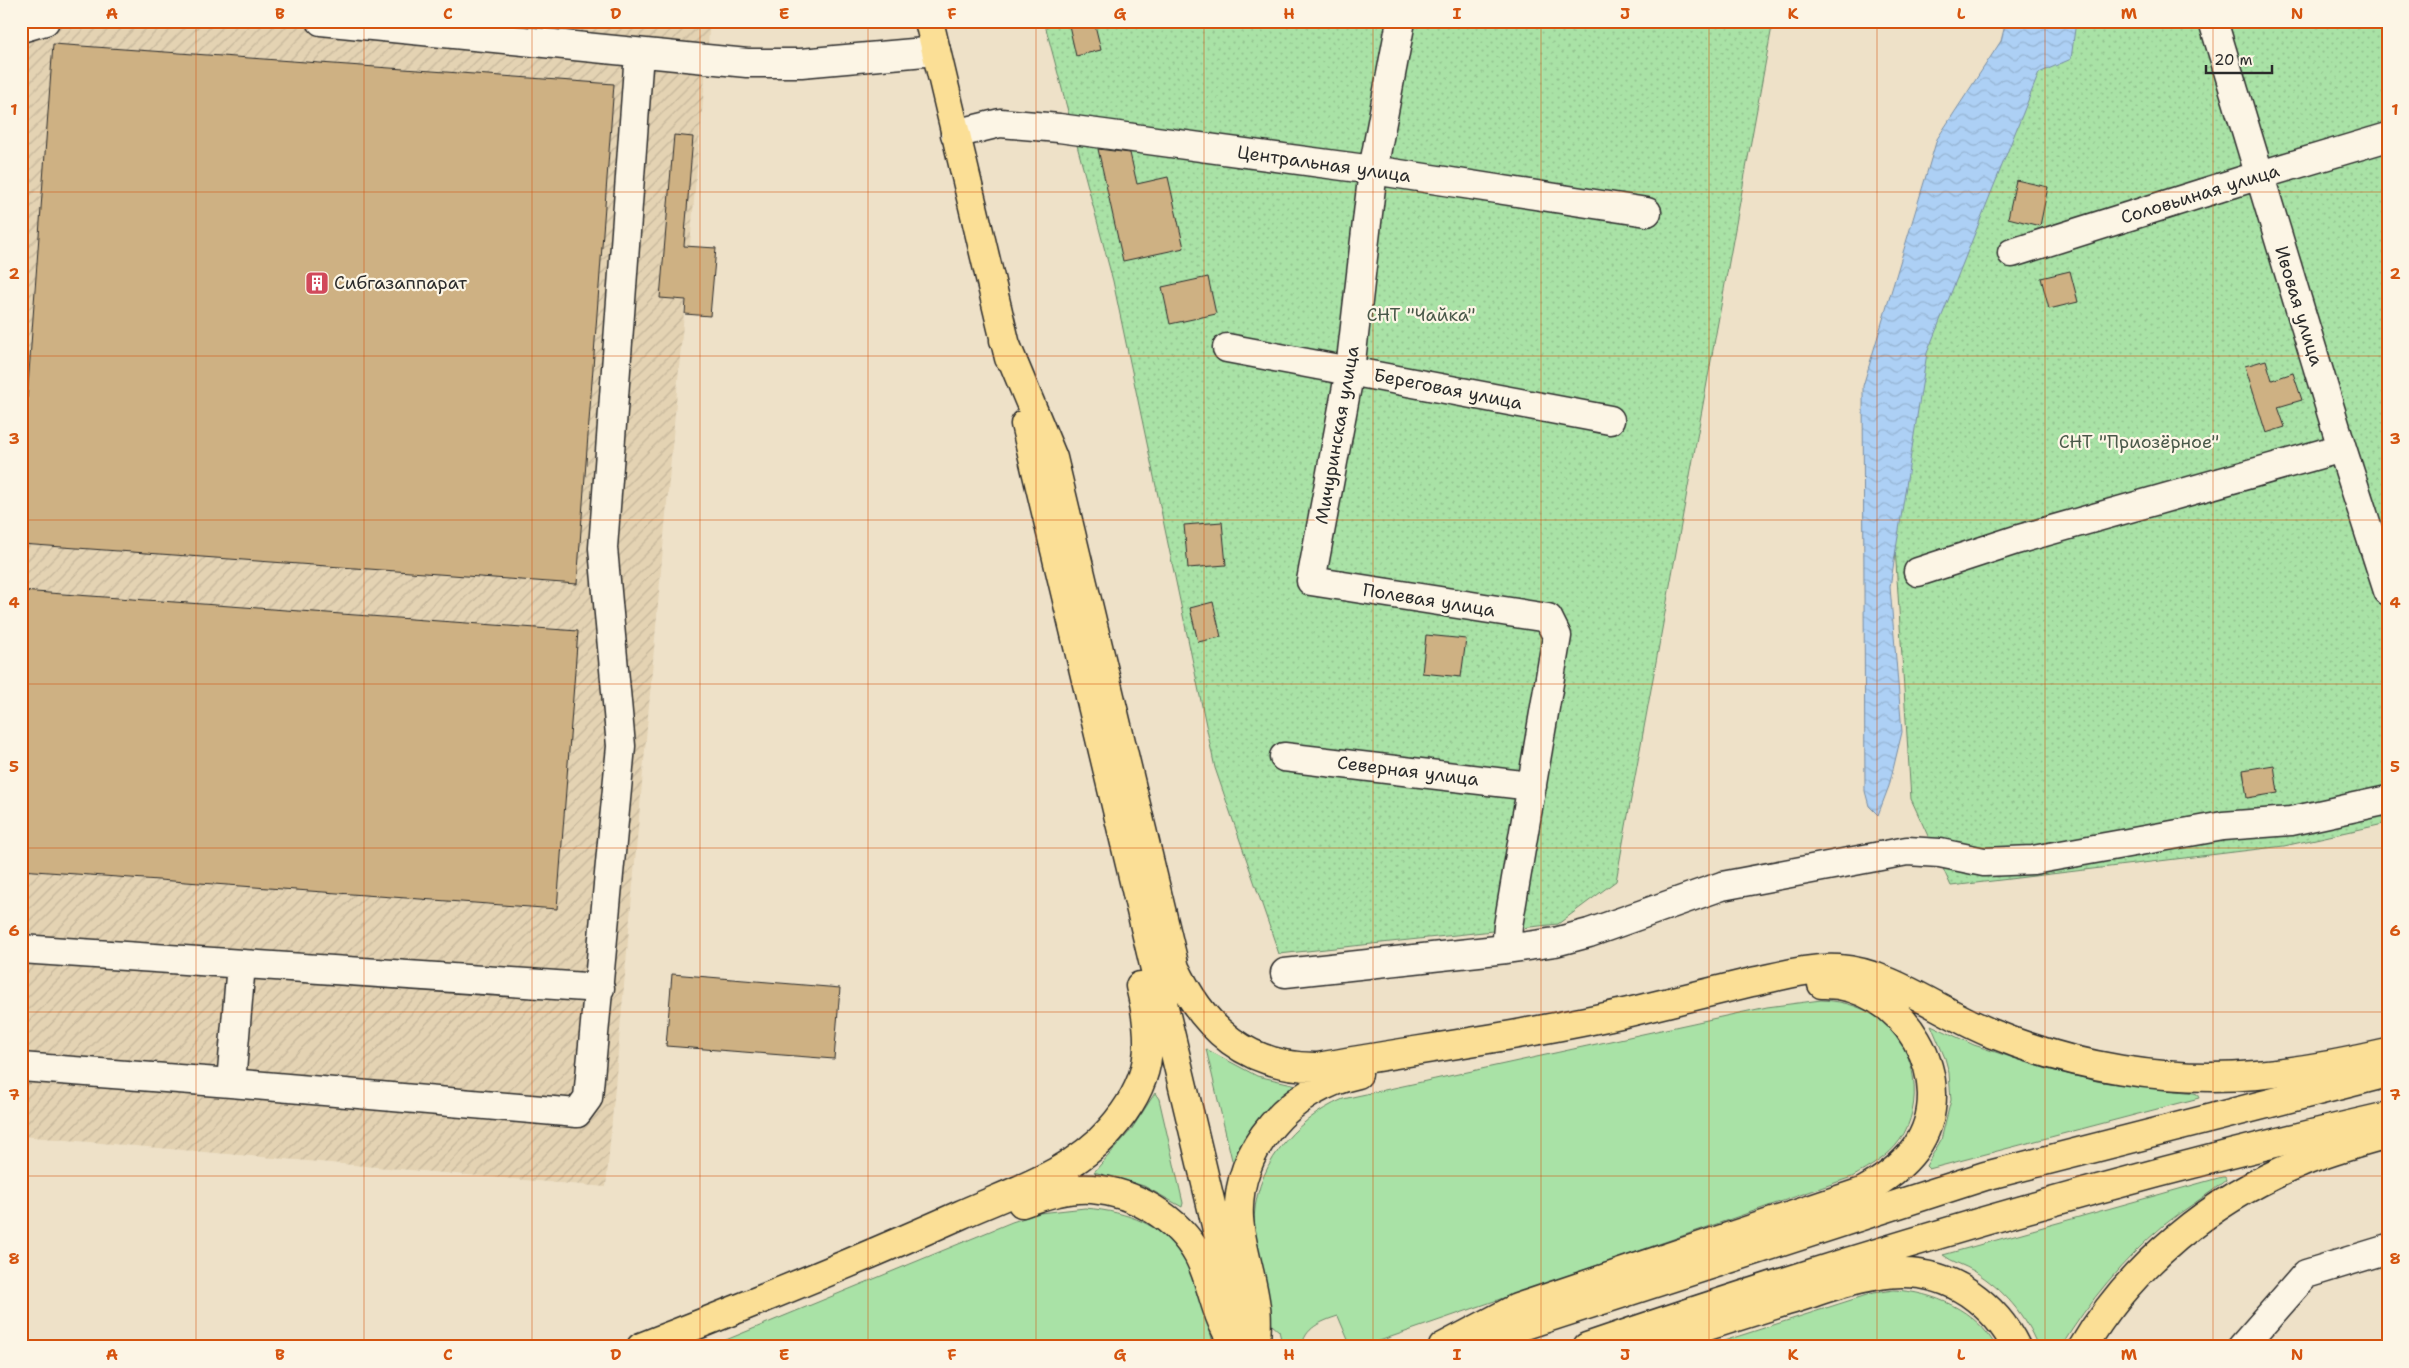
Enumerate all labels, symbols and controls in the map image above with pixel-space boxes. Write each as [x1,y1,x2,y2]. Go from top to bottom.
text: A [106,3,118,24]
text: B [275,3,285,24]
text: C [443,3,453,24]
text: D [610,3,622,24]
text: E [779,3,789,24]
text: F [947,3,957,24]
text: G [1114,3,1127,24]
text: H [1283,3,1295,24]
text: I [1453,3,1462,24]
text: J [1620,3,1630,24]
text: K [1788,3,1799,24]
text: L [1957,3,1966,24]
text: M [2121,3,2138,24]
text: N [2291,3,2303,24]
scale bar [2206,42,2273,74]
text: 20 m [2214,50,2253,70]
text: 1 [10,99,18,120]
text: 1 [2391,99,2399,120]
street label: Центральная улица [1236,140,1412,188]
street label: Соловьиная улица [2118,158,2282,230]
street label: Ивовая улица [2269,243,2329,369]
text: 2 [8,263,20,284]
text: 2 [2389,263,2401,284]
building icon: Сибгазаппарат [304,270,330,296]
place label: Сибгазаппарат [334,271,468,295]
park label: СНТ "Чайка" [1366,303,1476,327]
street label: Мичуринская улица [1309,344,1365,526]
street label: Береговая улица [1372,363,1524,415]
text: 3 [8,428,20,449]
text: 3 [2389,428,2401,449]
park label: СНТ "Приозёрное" [2059,430,2219,454]
street label: Полевая улица [1361,578,1497,622]
text: 4 [8,592,20,613]
text: 4 [2389,592,2401,613]
street label: Северная улица [1336,750,1480,792]
text: 5 [9,756,19,777]
text: 5 [2390,756,2400,777]
text: 6 [8,920,20,941]
text: 6 [2389,920,2401,941]
text: 7 [8,1084,20,1105]
text: 7 [2389,1084,2401,1105]
text: 8 [8,1248,20,1269]
text: 8 [2389,1248,2401,1269]
text: A [106,1344,118,1365]
text: B [275,1344,285,1365]
text: C [443,1344,453,1365]
text: D [610,1344,622,1365]
text: E [779,1344,789,1365]
text: F [947,1344,957,1365]
text: G [1114,1344,1127,1365]
text: H [1283,1344,1295,1365]
text: I [1453,1344,1462,1365]
text: J [1620,1344,1630,1365]
text: K [1788,1344,1799,1365]
text: L [1957,1344,1966,1365]
text: M [2121,1344,2138,1365]
text: N [2291,1344,2303,1365]

